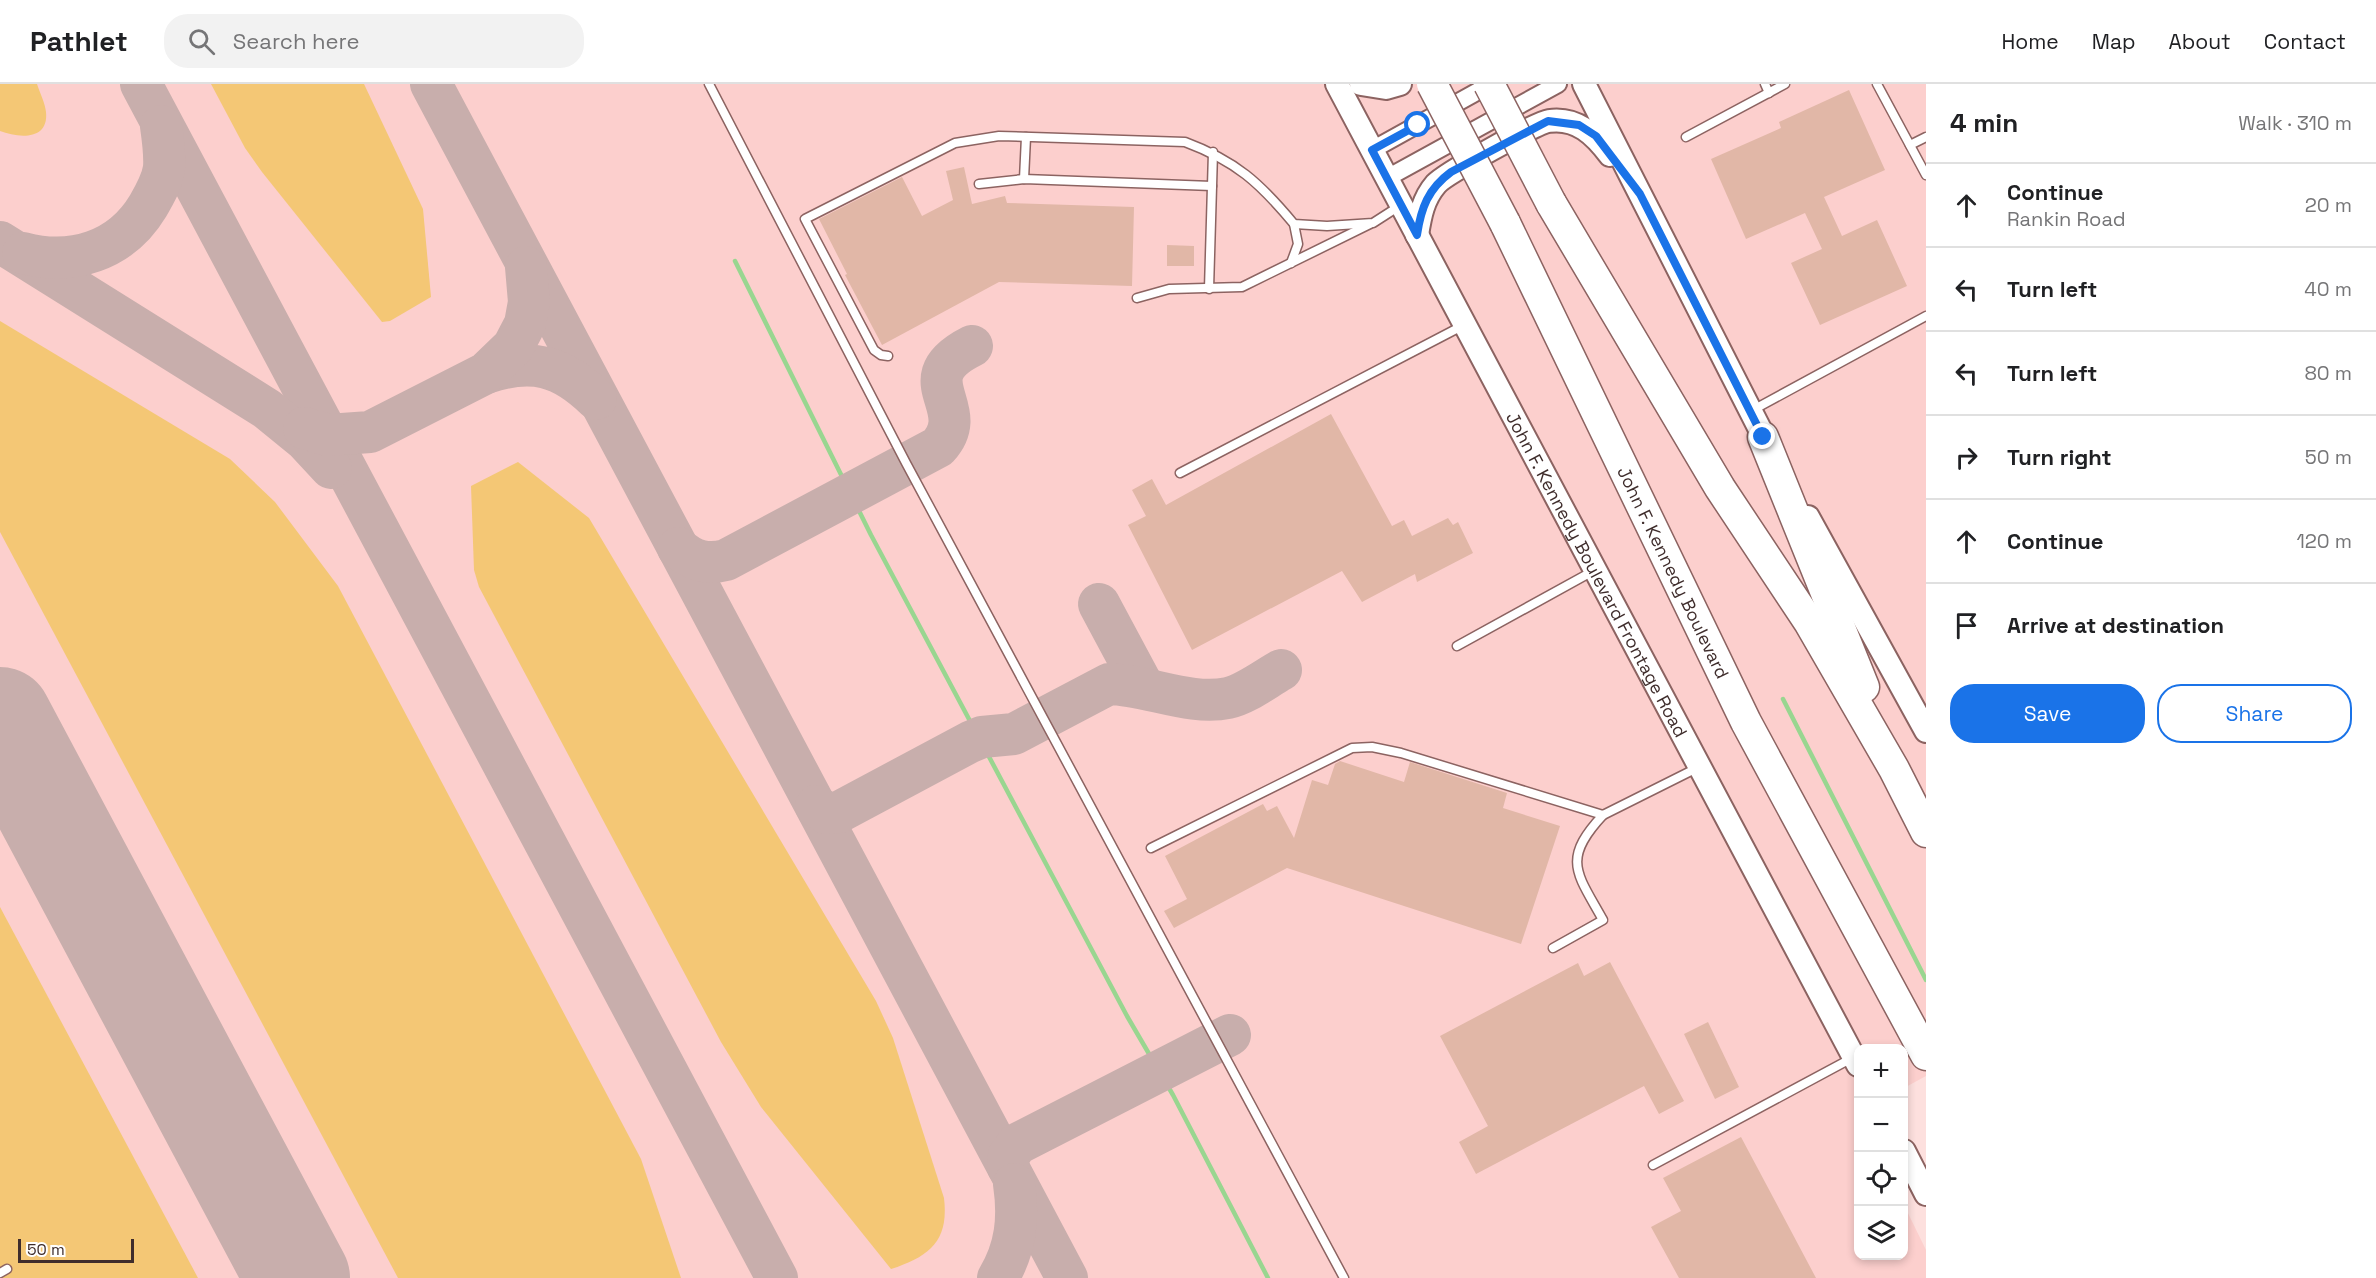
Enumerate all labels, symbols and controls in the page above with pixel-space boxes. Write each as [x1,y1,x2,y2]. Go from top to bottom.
search box [164,14,584,68]
text: Pathlet [30,23,128,59]
icon: search [185,25,218,58]
text: Search here [233,27,360,55]
text: Home [2001,28,2059,55]
text: Map [2092,28,2136,55]
text: About [2169,28,2231,55]
text: Contact [2264,28,2346,55]
text: 4 min [1950,106,2018,140]
text: Walk · 310 m [2238,110,2352,136]
route start [1404,111,1430,137]
text: Continue [2007,178,2103,206]
icon: ahead [1950,189,1983,222]
text: 20 m [2305,192,2352,218]
text: Rankin Road [2007,206,2126,232]
icon: left [1950,273,1983,306]
text: Turn left [2007,275,2097,303]
text: 40 m [2304,276,2352,302]
icon: left [1950,357,1983,390]
text: Turn left [2007,359,2097,387]
text: 80 m [2304,360,2352,386]
street label: John F. Kennedy Boulevard Frontage Road [1502,408,1693,741]
route end [1749,423,1775,449]
icon: right [1950,441,1983,474]
text: Turn right [2007,443,2112,471]
text: 50 m [2305,444,2352,470]
street label: John F. Kennedy Boulevard [1613,462,1735,682]
icon: ahead [1950,525,1983,558]
text: Continue [2007,527,2103,555]
text: 120 m [2296,528,2352,554]
icon: arrive [1950,609,1983,642]
text: Arrive at destination [2007,611,2224,639]
button: Save [1950,684,2145,743]
button: Share [2157,684,2352,743]
map controls [1854,1044,1908,1260]
button: + [1854,1044,1908,1098]
button: − [1854,1098,1908,1152]
button: locate [1854,1152,1908,1206]
button: layers [1854,1206,1908,1260]
scale bar [18,1236,134,1264]
text: 50 m [27,1239,65,1260]

